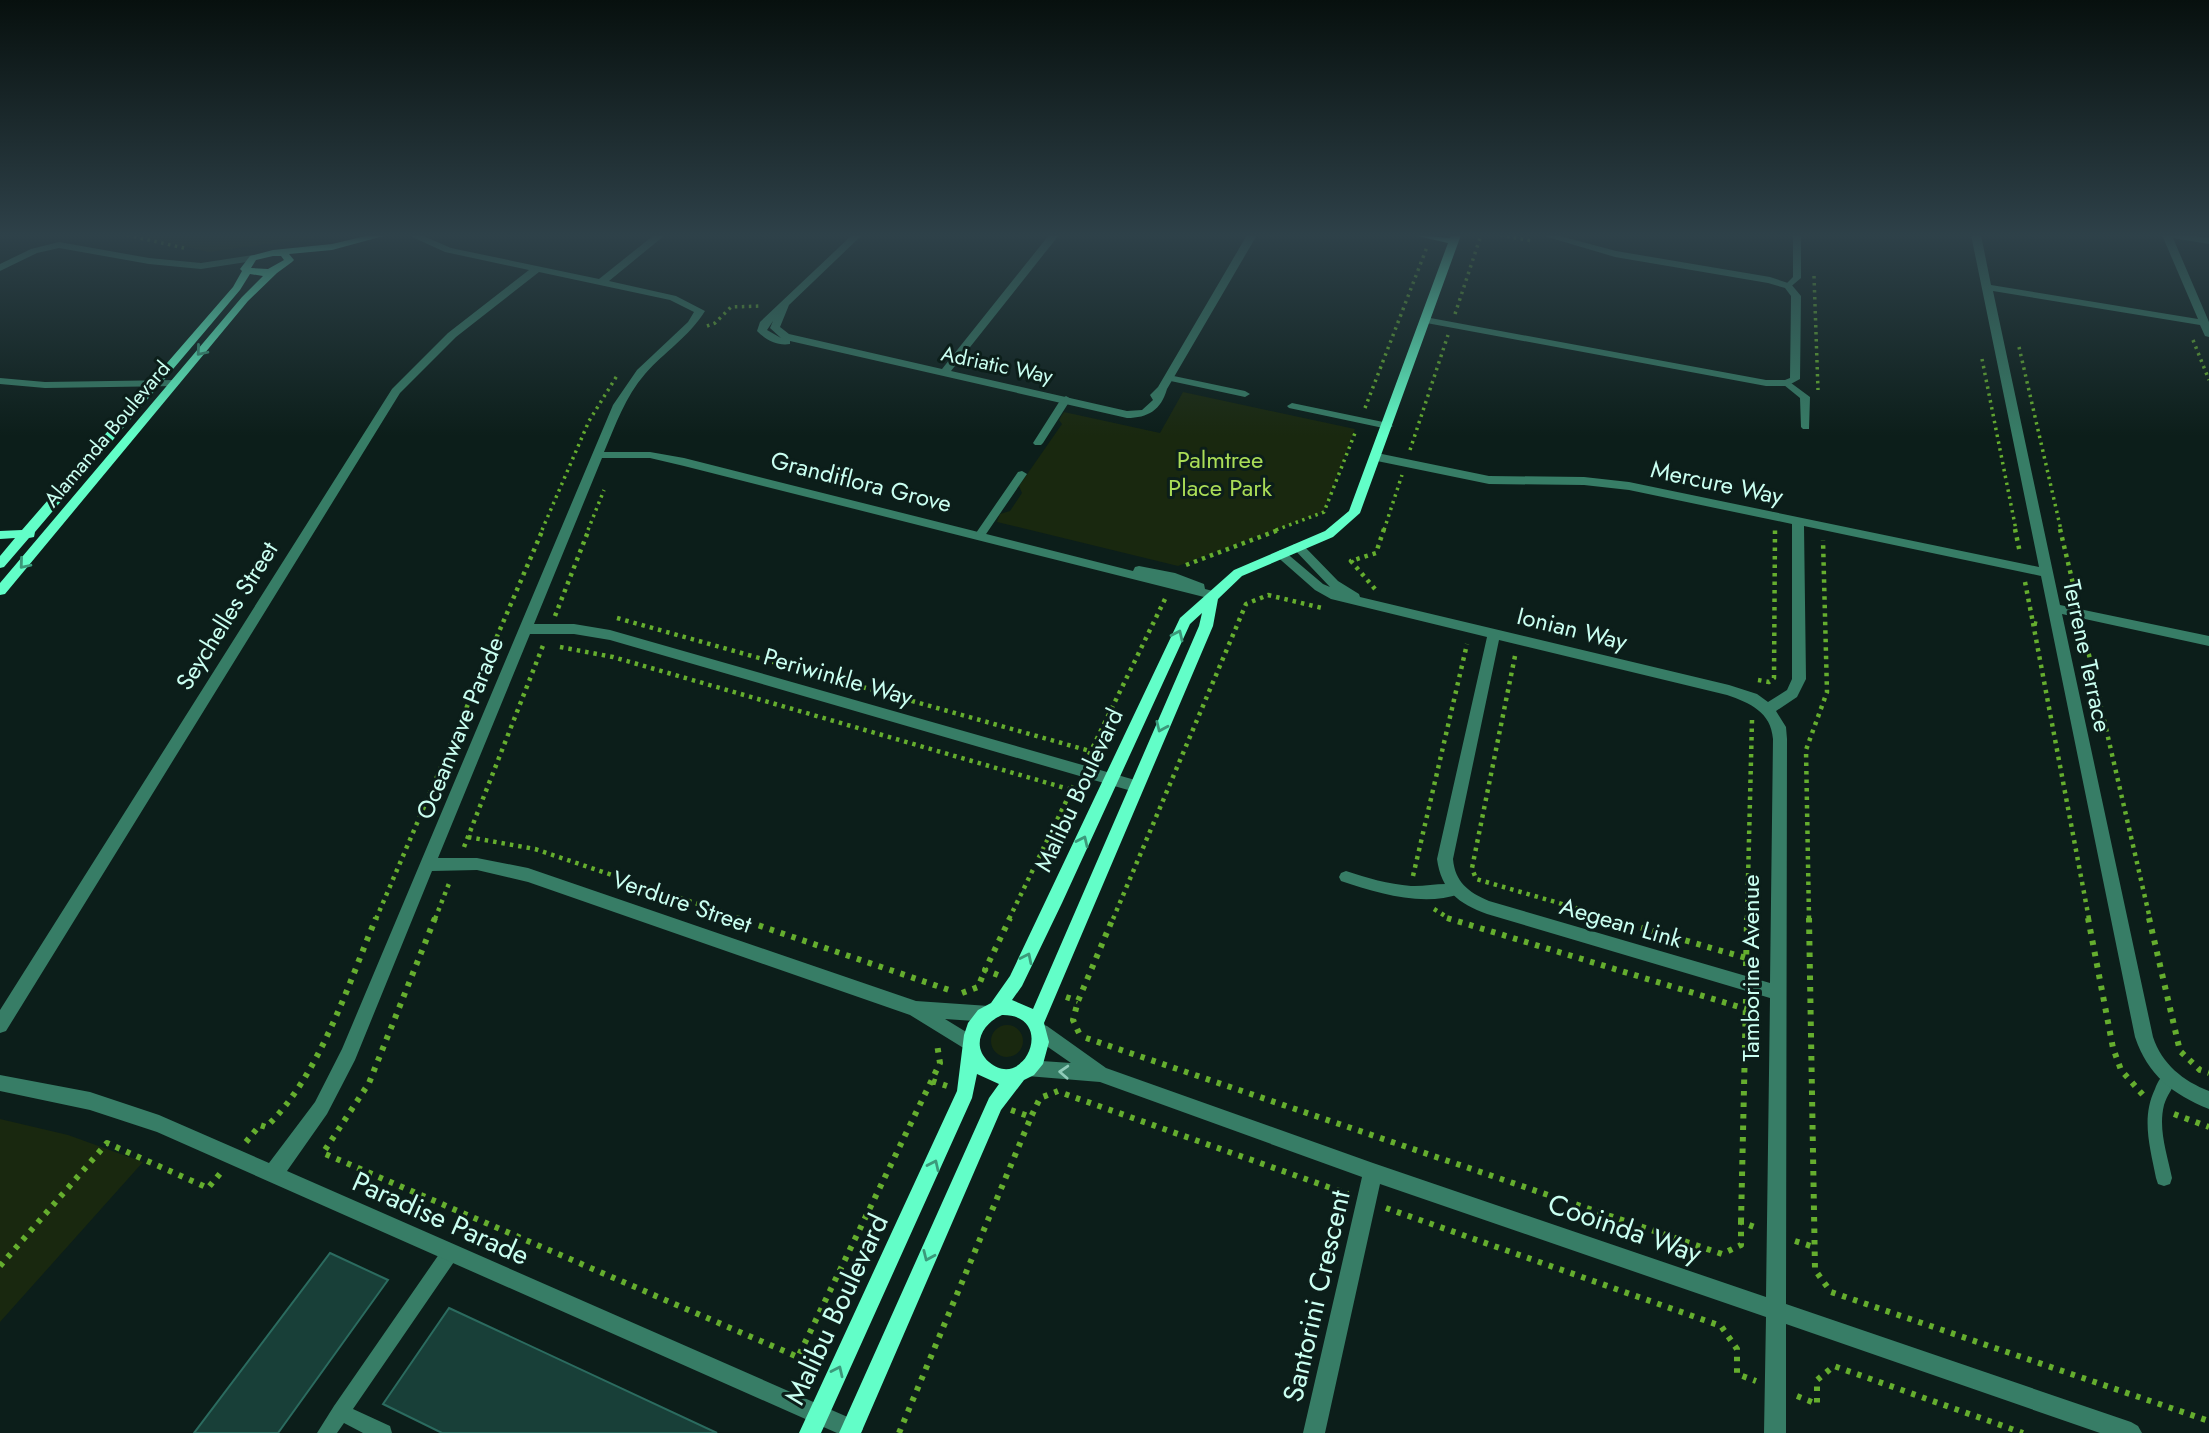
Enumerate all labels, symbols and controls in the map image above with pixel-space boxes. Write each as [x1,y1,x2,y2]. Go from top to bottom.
street label: Adriatic Way [938,339,1056,392]
one-way arrow [197,343,209,356]
street label: Alamanda Boulevard [37,354,177,514]
street label: Grandiflora Grove [767,442,955,521]
park label: Palmtree Place Park [1168,442,1272,505]
street label: Mercure Way [1648,451,1787,514]
street label: Seychelles Street [167,534,286,697]
one-way arrow [20,555,32,568]
street label: Terrene Terrace [2054,577,2121,735]
street label: Ionian Way [1513,598,1631,659]
one-way arrow [1170,629,1184,642]
street label: Oceanwave Parade [407,631,512,824]
street label: Periwinkle Way [760,639,917,715]
street label: Malibu Boulevard [1025,702,1132,877]
one-way arrow [1156,720,1170,732]
one-way arrow [1075,836,1089,848]
street label: Verdure Street [608,861,757,942]
street label: Tamborine Avenue [1733,874,1768,1062]
street label: Aegean Link [1556,888,1687,957]
one-way arrow [1019,953,1033,965]
one-way arrow [1058,1065,1069,1080]
one-way arrow [926,1159,940,1172]
street label: Paradise Parade [346,1161,536,1276]
street label: Cooinda Way [1542,1183,1708,1274]
street label: Santorini Crescent [1272,1186,1361,1406]
street label: Malibu Boulevard [774,1207,899,1411]
one-way arrow [922,1249,936,1262]
one-way arrow [830,1366,844,1378]

